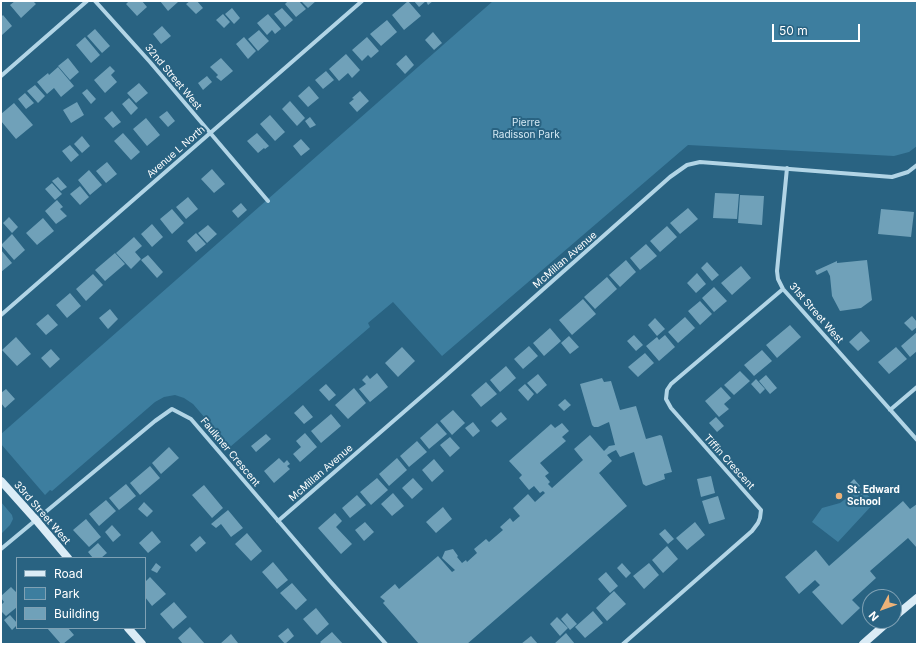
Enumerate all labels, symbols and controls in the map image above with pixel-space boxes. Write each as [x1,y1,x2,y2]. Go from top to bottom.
scale bar [774,16,862,42]
text: 50 m [779,23,808,38]
street label: 32nd Street West [142,42,204,112]
park label: Pierre Radisson Park [492,117,560,140]
street label: Avenue L North [145,124,207,180]
street label: McMillan Avenue [531,229,599,291]
street label: 31st Street West [786,280,846,346]
street label: Faulkner Crescent [198,415,262,489]
street label: Tiffin Crescent [701,432,757,492]
street label: McMillan Avenue [287,442,355,504]
street label: 33rd Street West [11,479,73,547]
place label: St. Edward School [847,484,900,508]
marker: St. Edward School [834,491,844,501]
legend [16,557,146,629]
text: Road [54,566,83,581]
text: Park [54,586,80,601]
north arrow [862,589,902,629]
text: Building [54,606,99,621]
text: N [866,608,882,624]

